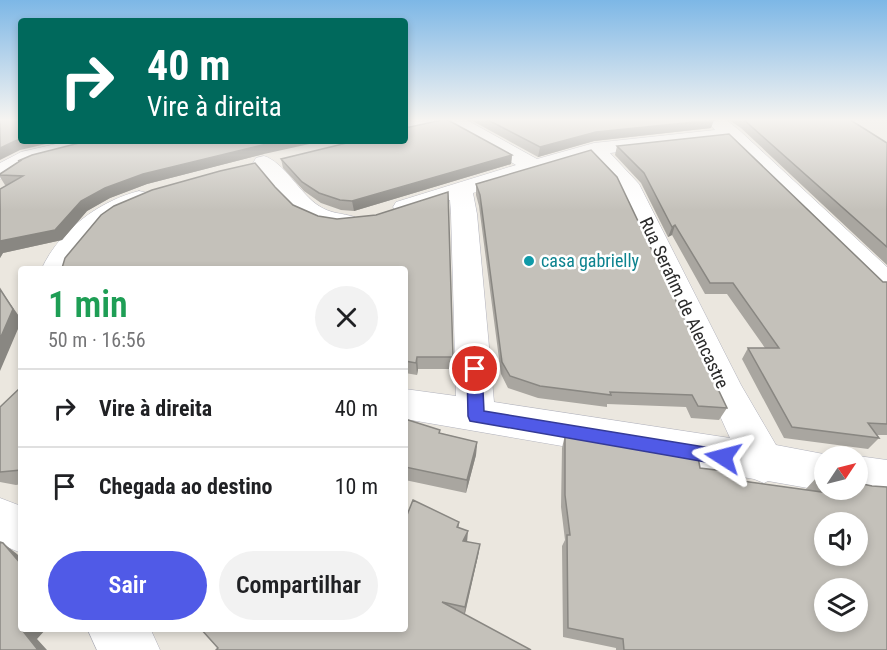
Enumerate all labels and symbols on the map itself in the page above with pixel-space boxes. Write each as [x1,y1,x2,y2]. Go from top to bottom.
street label: Rua Serafim de Alencastre [636,214,733,392]
place label: casa gabrielly [541,250,640,271]
marker: casa gabrielly [522,254,536,268]
pin [449,343,500,394]
position arrow [691,425,755,489]
north arrow [814,446,868,500]

